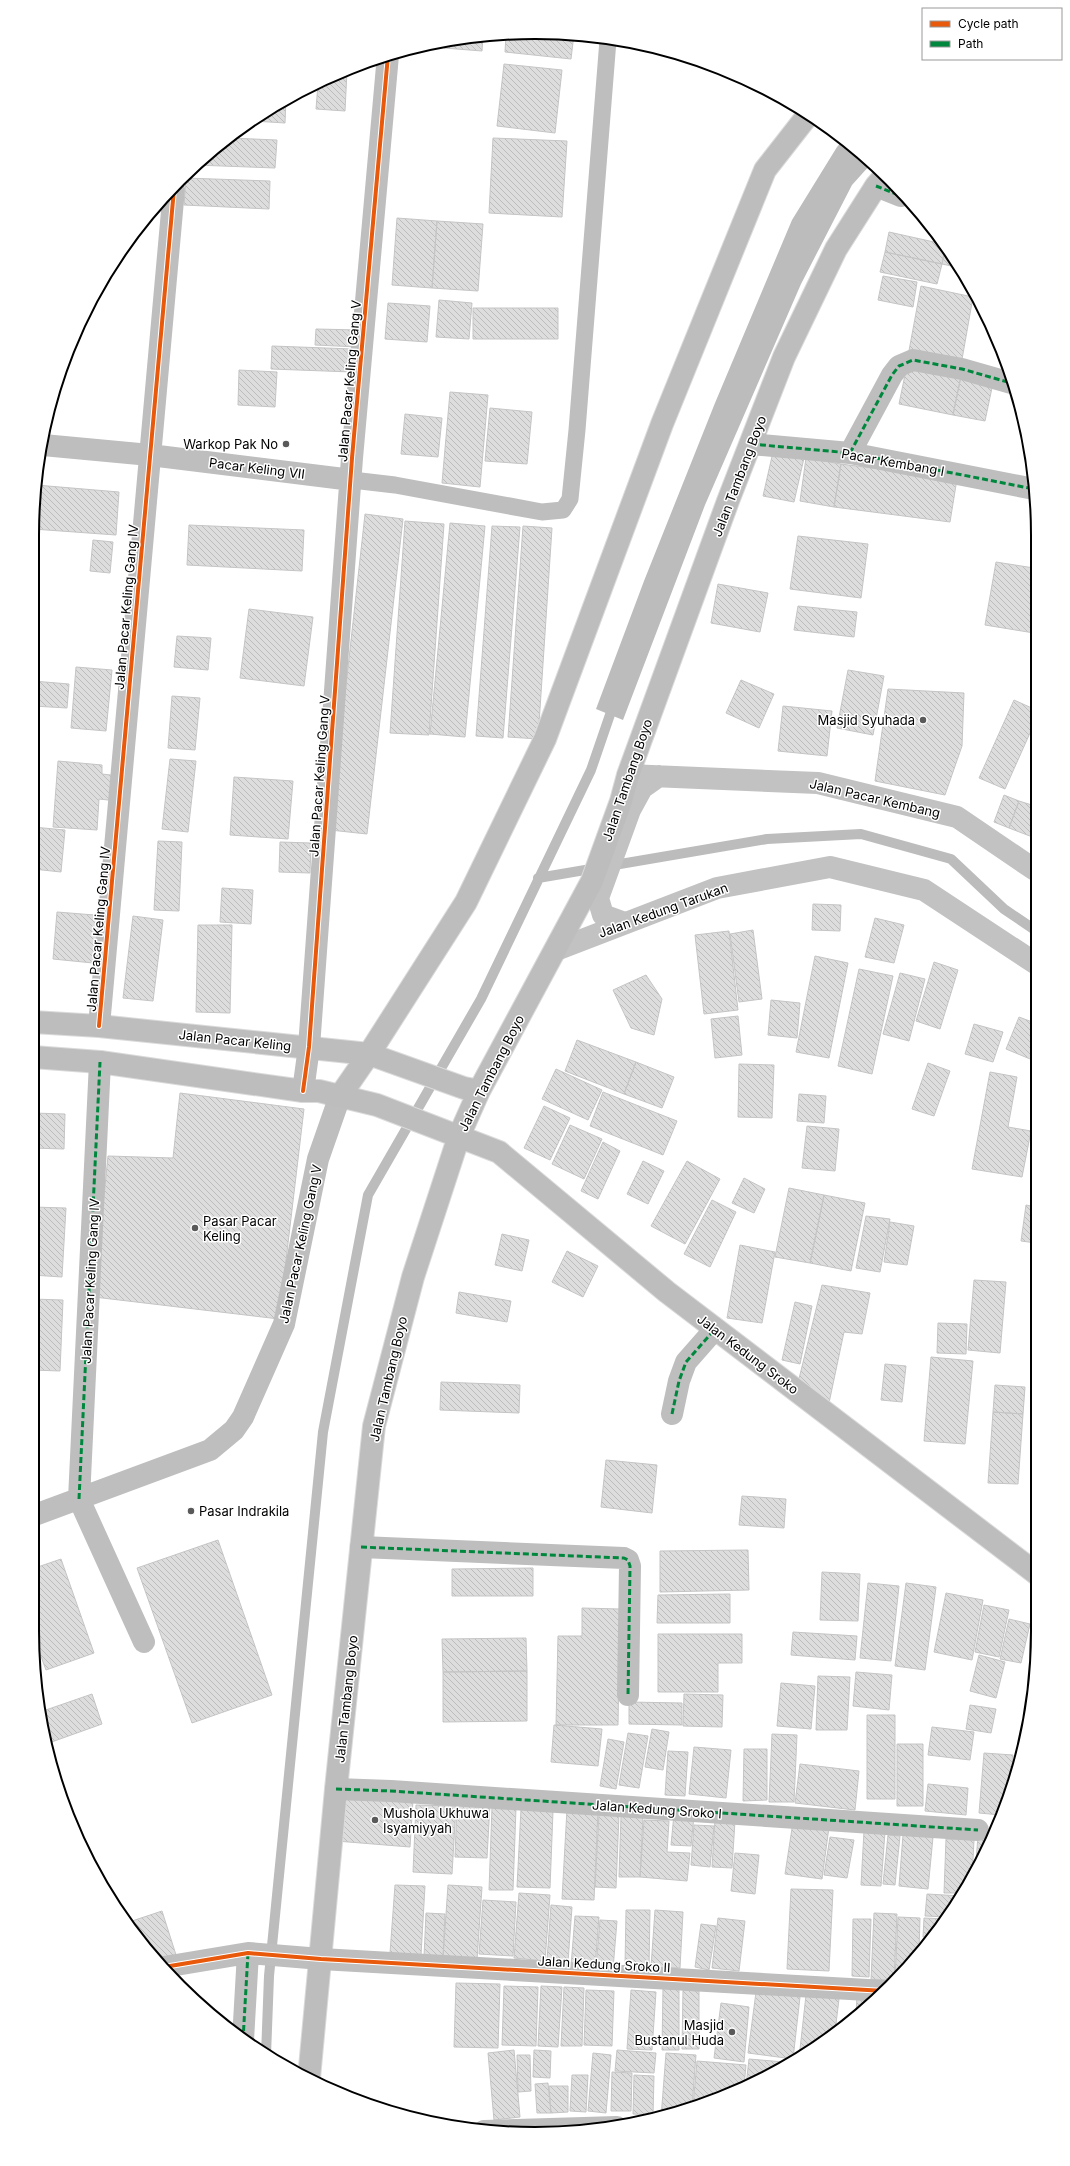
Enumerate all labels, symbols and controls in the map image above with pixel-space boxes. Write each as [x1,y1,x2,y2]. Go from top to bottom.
legend [922,8,1062,60]
text: Cycle path [958,16,1019,31]
text: Path [958,36,983,51]
street label: Jalan Pacar Keling Gang V [334,299,364,462]
street label: Jalan Tambang Boyo [709,413,770,539]
place label: Warkop Pak No [183,436,278,452]
marker: Warkop Pak No [281,439,291,449]
street label: Pacar Kembang I [840,445,946,479]
street label: Pacar Keling VII [208,454,306,482]
street label: Jalan Pacar Keling Gang IV [111,524,141,690]
street label: Jalan Pacar Keling Gang V [305,695,333,857]
place label: Masjid Syuhada [818,712,915,728]
marker: Masjid Syuhada [918,715,928,725]
street label: Jalan Tambang Boyo [599,717,656,843]
street label: Jalan Pacar Kembang [808,775,942,821]
street label: Jalan Pacar Keling Gang IV [83,846,113,1012]
street label: Jalan Kedung Tarukan [596,879,730,941]
street label: Jalan Tambang Boyo [455,1012,527,1134]
street label: Jalan Pacar Keling [178,1026,292,1054]
street label: Jalan Pacar Keling Gang V [275,1163,325,1325]
street label: Jalan Pacar Keling Gang IV [78,1198,102,1364]
place label: Pasar Pacar Keling [203,1213,277,1244]
marker: Pasar Pacar Keling [190,1223,200,1233]
street label: Jalan Kedung Sroko [694,1311,802,1397]
street label: Jalan Tambang Boyo [366,1315,410,1443]
place label: Pasar Indrakila [199,1503,289,1519]
marker: Pasar Indrakila [186,1506,196,1516]
street label: Jalan Tambang Boyo [331,1634,361,1764]
street label: Jalan Kedung Sroko I [592,1796,722,1822]
place label: Mushola Ukhuwa Isyamiyyah [383,1805,489,1836]
marker: Mushola Ukhuwa Isyamiyyah [370,1815,380,1825]
street label: Jalan Kedung Sroko II [537,1953,671,1975]
place label: Masjid Bustanul Huda [635,2017,724,2048]
marker: Masjid Bustanul Huda [727,2027,737,2037]

